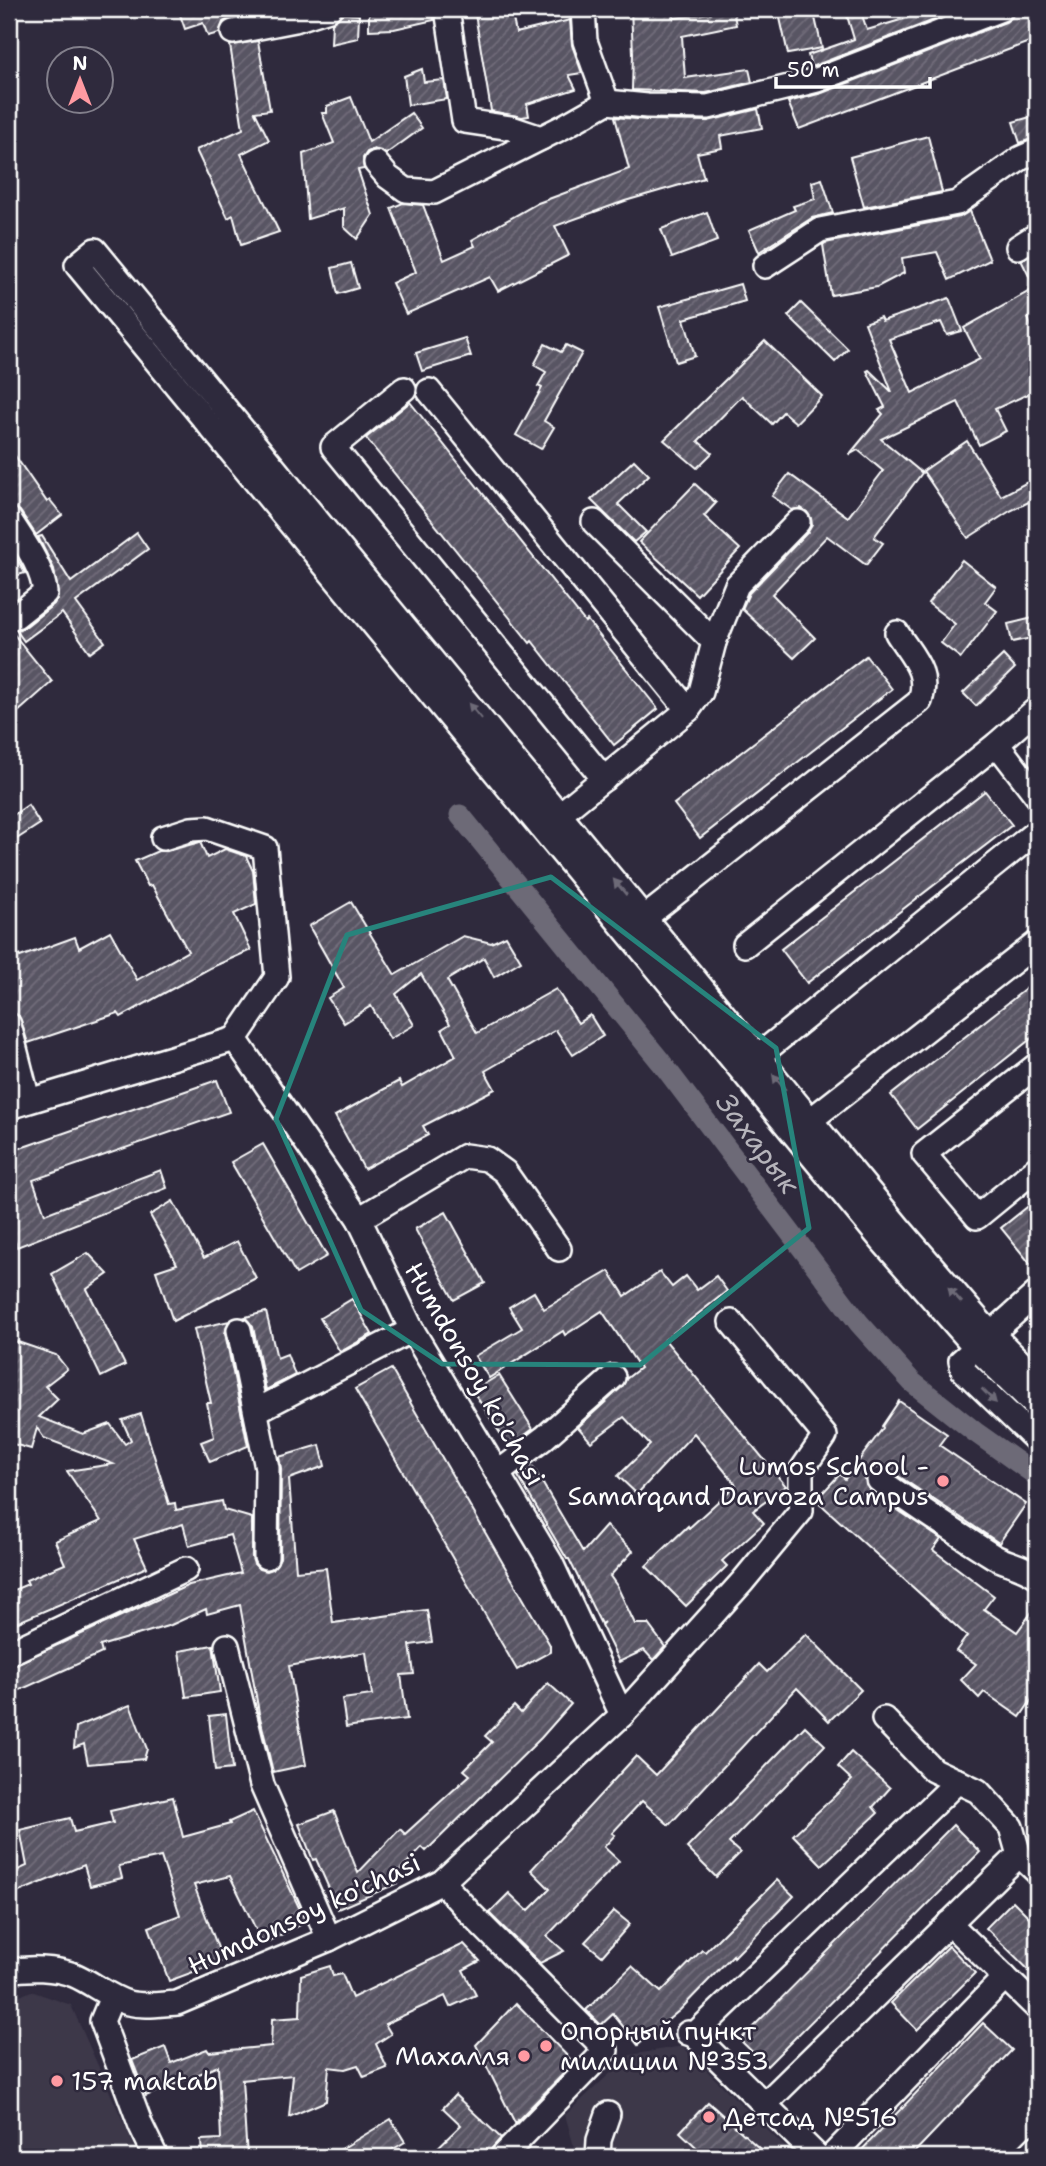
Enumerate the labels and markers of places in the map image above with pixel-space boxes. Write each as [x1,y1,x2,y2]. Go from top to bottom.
place label: Lumos School - Samarqand Darvoza Campus [567,1448,929,1513]
marker: Lumos School - Samarqand Darvoza Campus [935,1473,951,1489]
place label: Опорный пункт милиции №353 [560,2013,769,2078]
place label: Махалля [395,2038,510,2073]
marker: Опорный пункт милиции №353 [538,2038,554,2054]
marker: Махалля [516,2048,532,2064]
place label: 157 maktab [71,2063,218,2098]
marker: 157 maktab [49,2073,65,2089]
place label: Детсад №516 [723,2099,898,2134]
marker: Детсад №516 [701,2109,717,2125]

